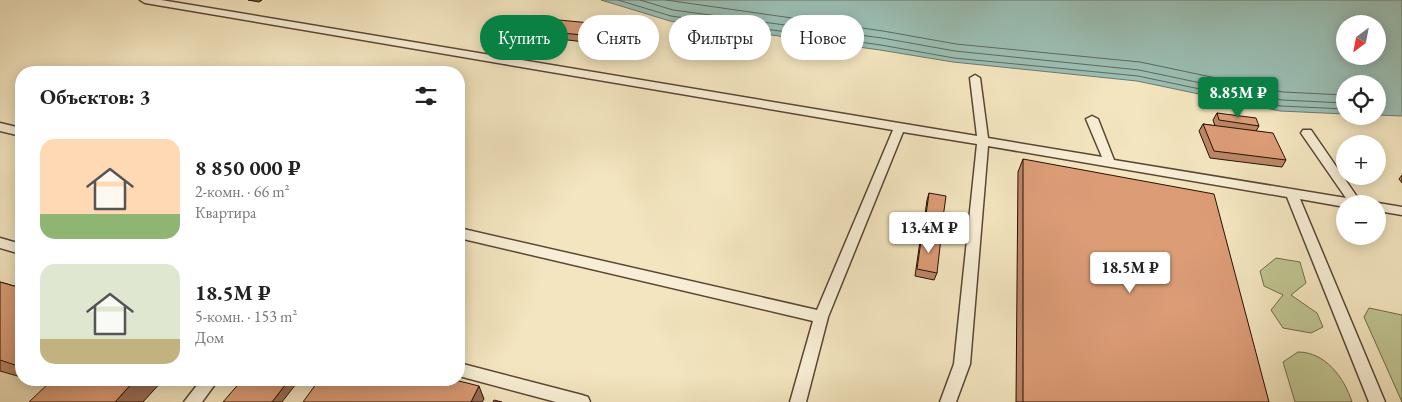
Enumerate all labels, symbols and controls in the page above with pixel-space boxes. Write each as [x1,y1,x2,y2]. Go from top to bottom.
chip: Купить [480,15,568,60]
chip: Снять [578,15,659,60]
chip: Фильтры [669,15,771,60]
chip: Новое [781,15,864,60]
north arrow [1336,15,1386,65]
map controls [1336,15,1386,245]
button: locate [1336,75,1386,125]
pin: 8.85M ₽ [1192,76,1284,119]
icon: filters [412,82,440,110]
text: 8.85M ₽ [1209,82,1267,103]
text: Объектов: 3 [40,83,151,110]
button: + [1336,135,1386,185]
text: 8 850 000 ₽ [195,154,301,181]
icon: home [80,159,140,219]
text: 2-комн. · 66 m² [195,181,290,202]
button: − [1336,195,1386,245]
text: Квартира [195,202,256,223]
pin: 13.4M ₽ [883,212,975,254]
text: 13.4M ₽ [900,217,958,238]
pin: 18.5M ₽ [1084,252,1176,294]
text: 18.5M ₽ [1101,257,1159,278]
text: 18.5M ₽ [195,279,271,306]
icon: home [80,284,140,344]
text: 5-комн. · 153 m² [195,306,297,327]
text: Дом [195,327,224,348]

